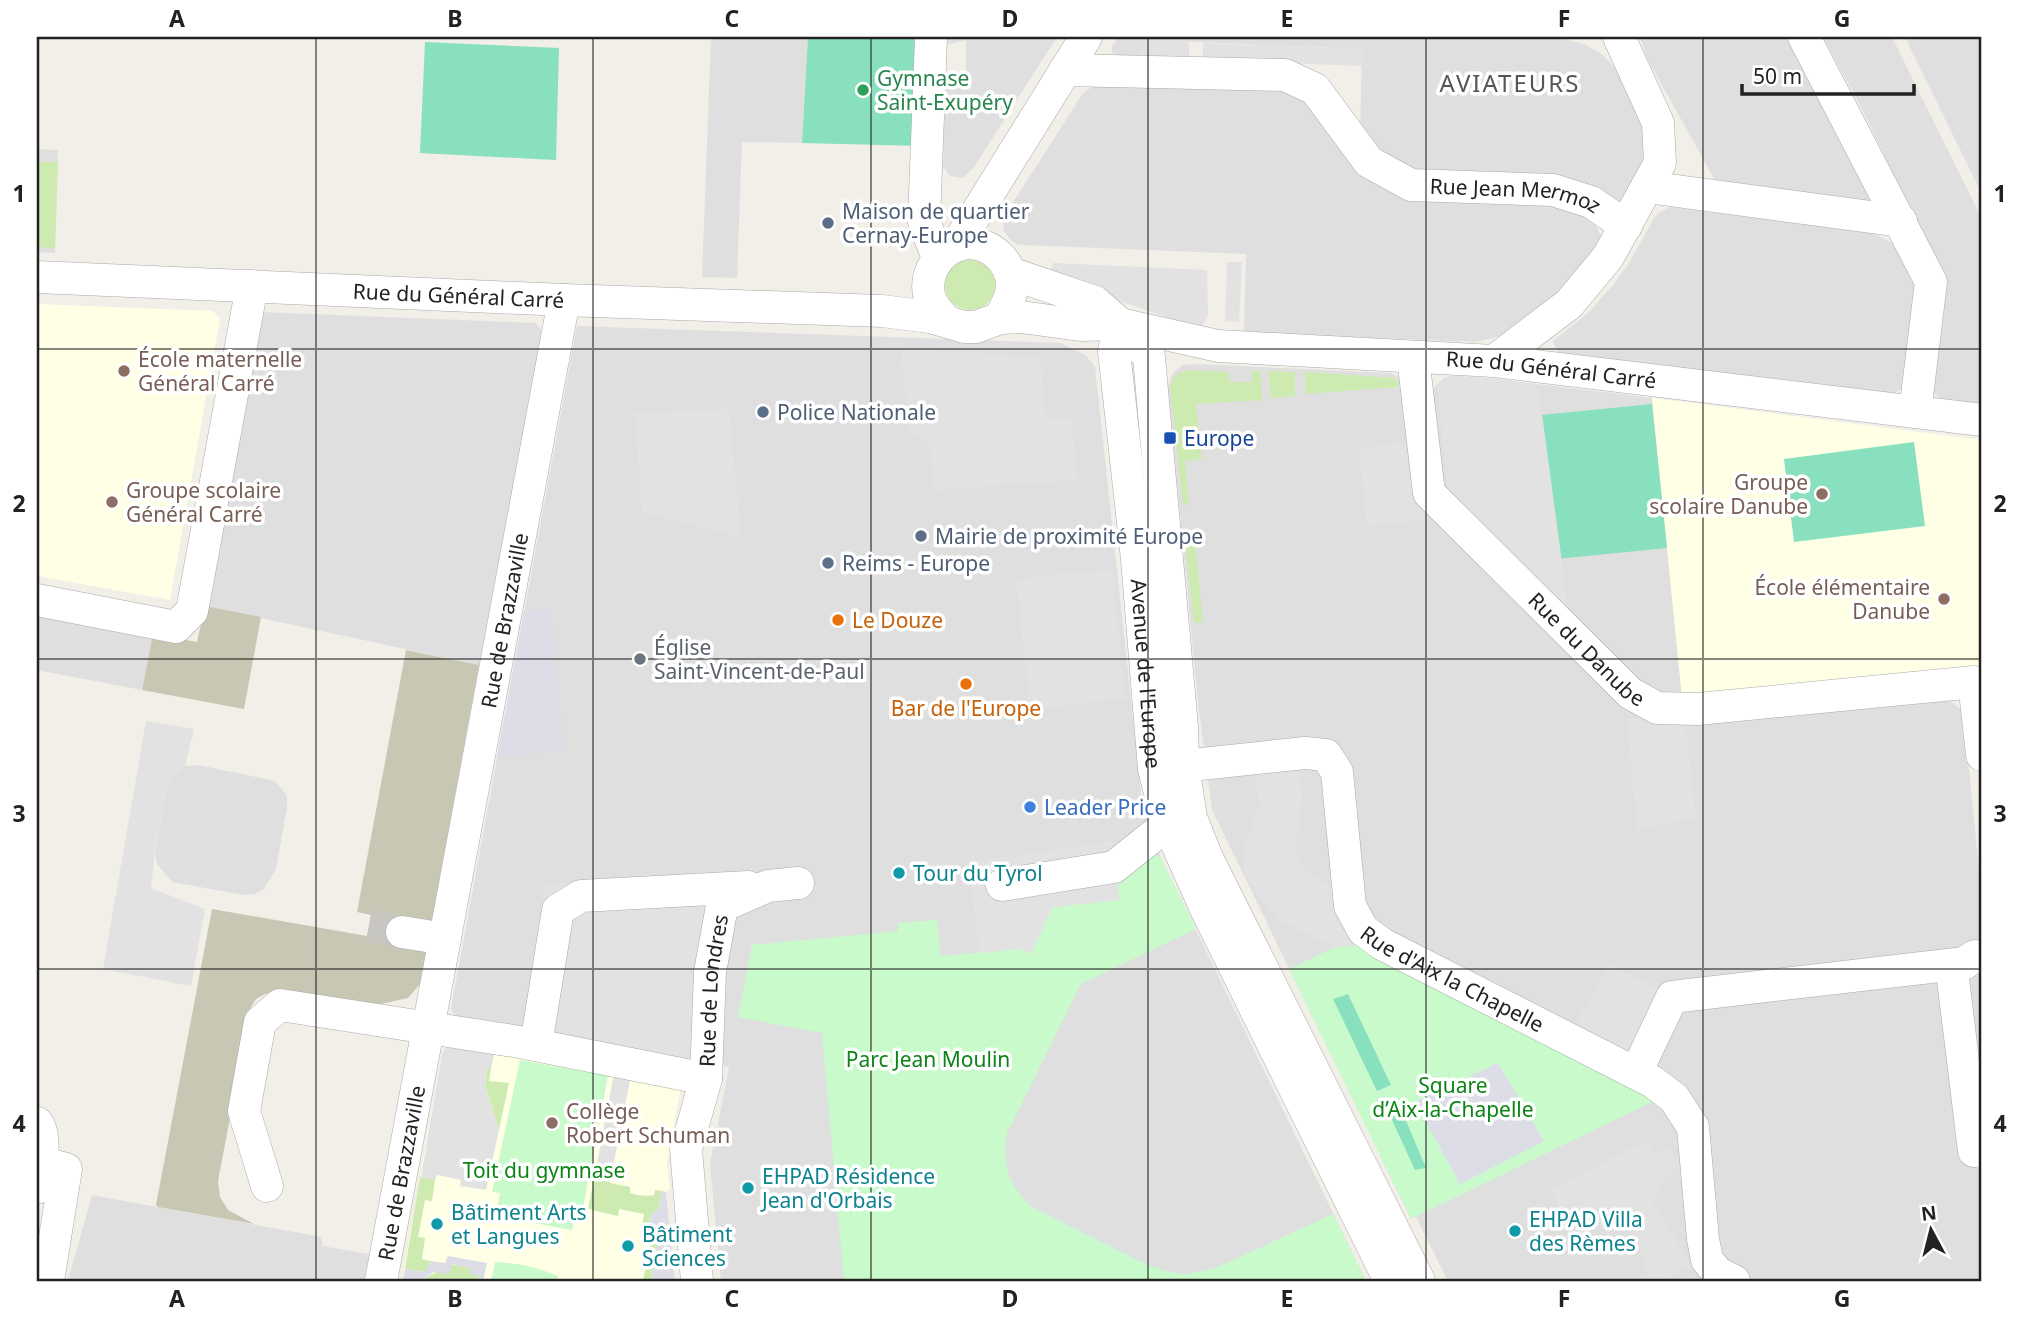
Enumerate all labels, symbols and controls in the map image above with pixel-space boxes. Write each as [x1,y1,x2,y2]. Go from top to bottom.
text: A [169,2,185,34]
text: B [447,2,463,34]
text: C [725,2,740,34]
text: D [1002,2,1018,34]
text: E [1281,2,1293,34]
text: F [1558,2,1570,34]
text: G [1834,2,1850,34]
scale bar [1742,52,1914,96]
text: 50 m [1753,62,1802,90]
place label: Gymnase Saint-Exupéry [877,64,1013,116]
district label: AVIATEURS [1440,66,1580,99]
marker: Gymnase Saint-Exupéry [855,82,871,98]
street label: Rue Jean Mermoz [1429,172,1607,219]
text: 1 [12,177,26,209]
text: 1 [1993,177,2007,209]
place label: Maison de quartier Cernay-Europe [842,197,1030,249]
marker: Maison de quartier Cernay-Europe [820,215,836,231]
street label: Rue du Général Carré [352,277,565,314]
street label: Rue du Général Carré [1445,344,1658,395]
place label: École maternelle Général Carré [138,345,302,397]
marker: École maternelle Général Carré [116,363,132,379]
place label: Police Nationale [777,398,936,426]
marker: Police Nationale [755,404,771,420]
place label: Europe [1184,424,1254,452]
marker: Europe [1162,430,1178,446]
place label: Groupe scolaire Danube [1649,468,1808,520]
place label: Groupe scolaire Général Carré [126,476,281,528]
marker: Groupe scolaire Danube [1814,486,1830,502]
text: 2 [12,487,26,519]
text: 2 [1993,487,2007,519]
marker: Groupe scolaire Général Carré [104,494,120,510]
place label: Mairie de proximité Europe [935,522,1203,550]
marker: Mairie de proximité Europe [913,528,929,544]
street label: Rue de Brazzaville [474,531,534,710]
place label: Reims - Europe [842,549,990,577]
marker: Reims - Europe [820,555,836,571]
place label: École élémentaire Danube [1754,573,1930,625]
street label: Avenue de l'Europe [1125,578,1168,770]
street label: Rue du Danube [1522,586,1650,712]
marker: École élémentaire Danube [1936,591,1952,607]
place label: Le Douze [852,606,943,634]
marker: Le Douze [830,612,846,628]
place label: Église Saint-Vincent-de-Paul [654,633,865,685]
marker: Église Saint-Vincent-de-Paul [632,651,648,667]
marker: Bar de l'Europe [958,676,974,692]
place label: Bar de l'Europe [891,694,1041,722]
place label: Leader Price [1044,793,1166,821]
text: 3 [12,797,26,829]
text: 3 [1993,797,2007,829]
marker: Leader Price [1022,799,1038,815]
place label: Tour du Tyrol [913,859,1043,887]
marker: Tour du Tyrol [891,865,907,881]
street label: Rue de Londres [692,912,734,1068]
street label: Rue d'Aix la Chapelle [1355,919,1549,1038]
park label: Parc Jean Moulin [846,1045,1010,1073]
park label: Square d’Aix-la-Chapelle [1372,1071,1534,1123]
street label: Rue de Brazzaville [371,1083,431,1263]
place label: Collège Robert Schuman [566,1097,730,1149]
text: 4 [12,1107,26,1139]
text: 4 [1993,1107,2007,1139]
marker: Collège Robert Schuman [544,1115,560,1131]
park label: Toit du gymnase [463,1156,625,1184]
place label: EHPAD Résidence Jean d'Orbais [760,1162,935,1214]
marker: EHPAD Résidence Jean d'Orbais [740,1180,756,1196]
north arrow [1896,1196,1966,1266]
place label: Bâtiment Arts et Langues [451,1198,587,1250]
text: N [1920,1199,1938,1227]
place label: EHPAD Villa des Rèmes [1529,1205,1643,1257]
marker: Bâtiment Arts et Langues [429,1216,445,1232]
place label: Bâtiment Sciences [642,1220,733,1272]
marker: EHPAD Villa des Rèmes [1507,1223,1523,1239]
marker: Bâtiment Sciences [620,1238,636,1254]
text: A [169,1282,185,1314]
text: B [447,1282,463,1314]
text: C [725,1282,740,1314]
text: D [1002,1282,1018,1314]
text: E [1281,1282,1293,1314]
text: F [1558,1282,1570,1314]
text: G [1834,1282,1850,1314]

